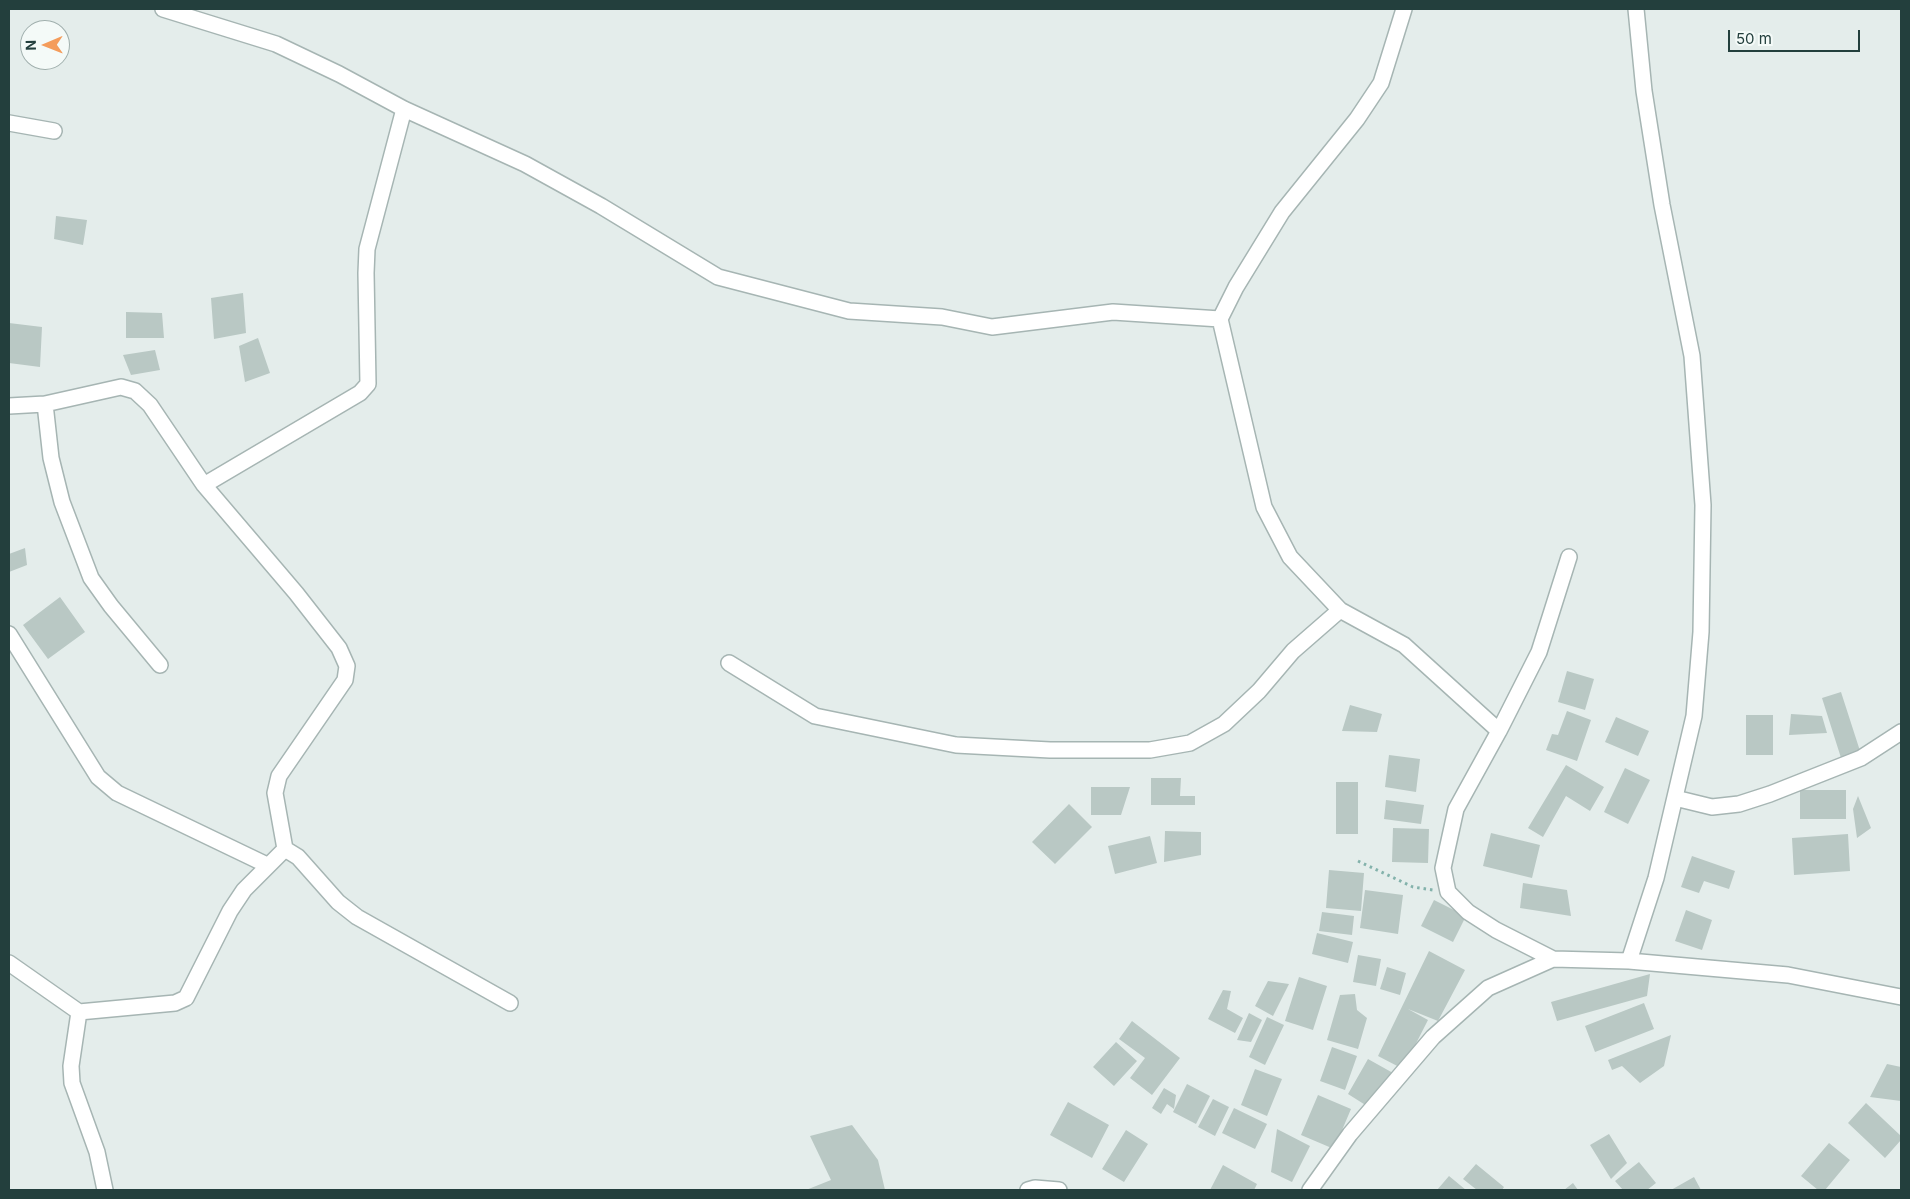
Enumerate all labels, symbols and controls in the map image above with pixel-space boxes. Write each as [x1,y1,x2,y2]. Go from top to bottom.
north arrow [20,20,70,70]
scale bar [1730,20,1862,52]
text: 50 m [1736,29,1772,48]
text: N [22,40,39,51]

